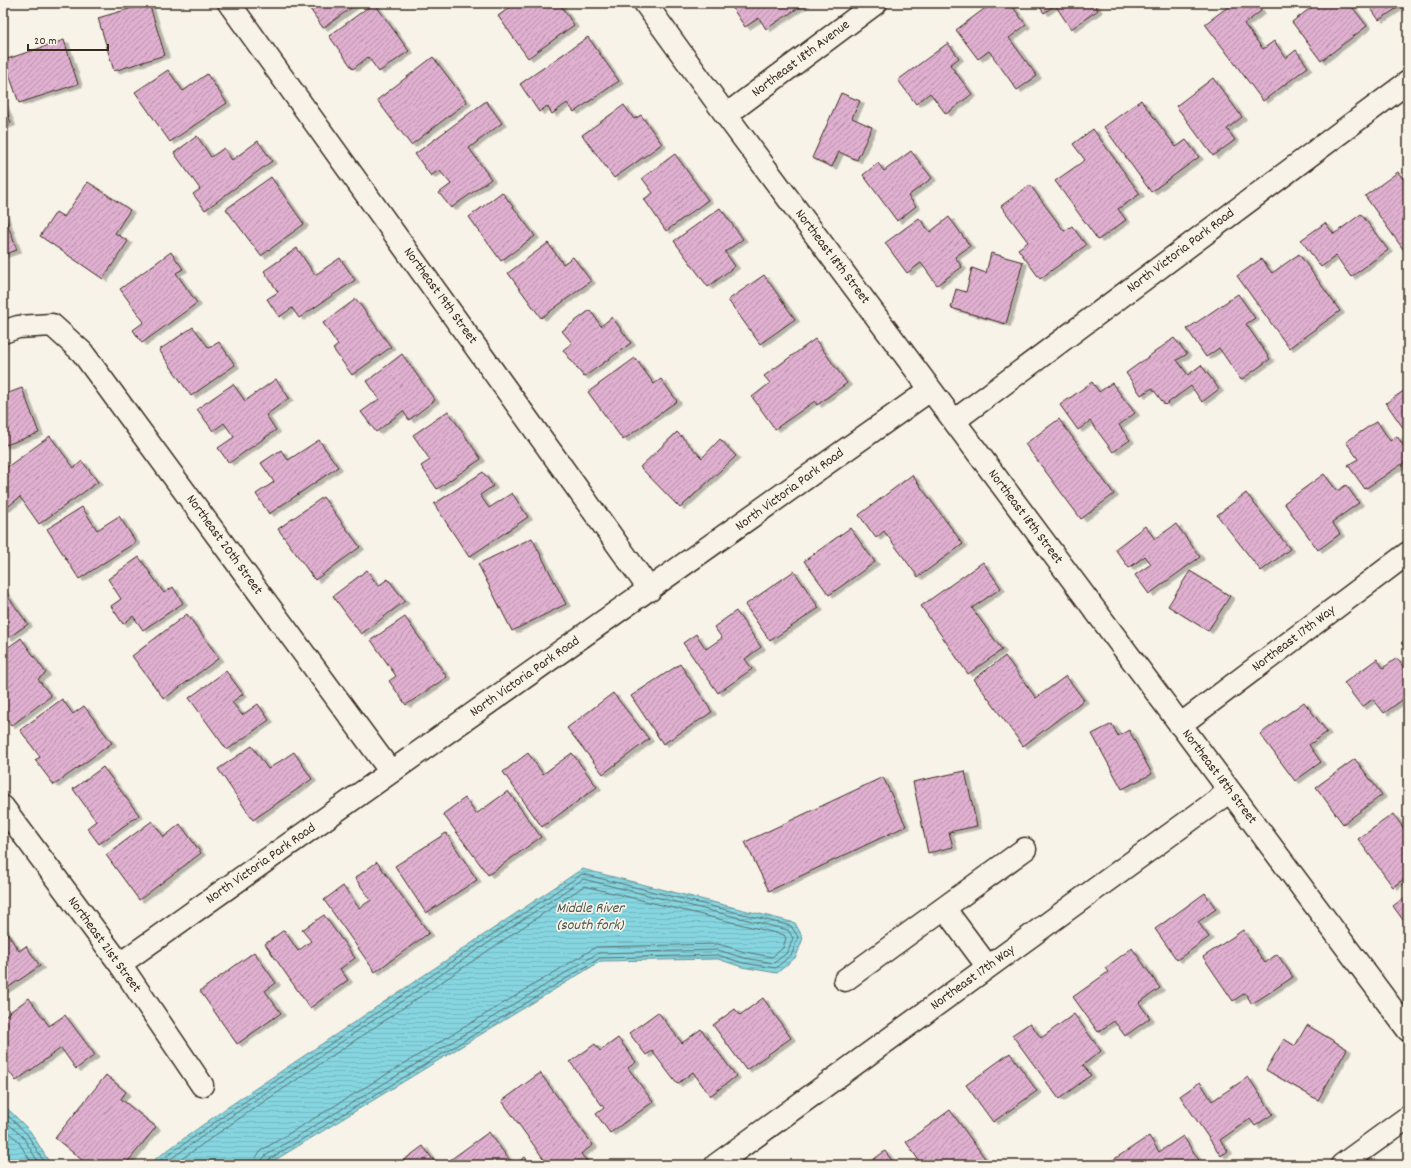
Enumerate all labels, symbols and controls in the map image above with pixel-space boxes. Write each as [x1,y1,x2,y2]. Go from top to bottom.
street label: Northeast 18th Avenue [748,15,854,103]
scale bar [28,26,108,52]
text: 20 m [34,33,57,50]
street label: North Victoria Park Road [1123,204,1239,298]
street label: Northeast 18th Street [790,205,874,309]
street label: Northeast 19th Street [398,244,482,348]
street label: North Victoria Park Road [731,444,849,536]
street label: Northeast 18th Street [983,465,1067,569]
street label: Northeast 20th Street [181,491,267,599]
street label: Northeast 17th Way [1248,601,1340,677]
street label: North Victoria Park Road [466,631,584,723]
street label: Northeast 18th Street [1177,725,1261,829]
street label: North Victoria Park Road [202,818,320,910]
street label: Northeast 21st Street [62,893,146,997]
water label: Middle River (south fork) [556,898,625,937]
street label: Northeast 17th Way [927,940,1020,1016]

